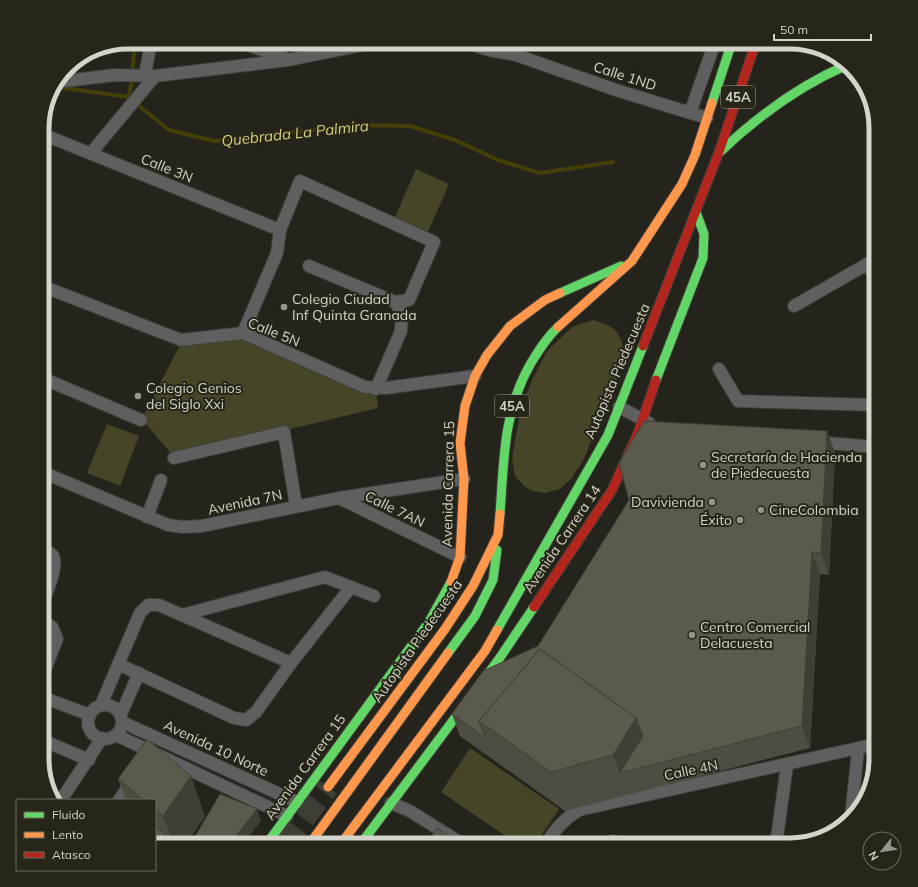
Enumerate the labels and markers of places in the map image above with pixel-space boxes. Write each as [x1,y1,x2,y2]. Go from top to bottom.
place label: Colegio Ciudad Inf Quinta Granada [292,290,417,324]
marker: Colegio Ciudad Inf Quinta Granada [279,302,289,312]
place label: Colegio Genios del Siglo Xxi [146,379,242,413]
marker: Colegio Genios del Siglo Xxi [133,391,143,401]
place label: Secretaría de Hacienda de Piedecuesta [711,448,862,482]
marker: Secretaría de Hacienda de Piedecuesta [698,460,708,470]
place label: Davivienda [631,493,704,511]
marker: Davivienda [707,497,717,507]
place label: CineColombia [769,501,859,519]
marker: CineColombia [756,505,766,515]
place label: Éxito [700,511,732,529]
marker: Éxito [735,515,745,525]
place label: Centro Comercial Delacuesta [700,618,810,652]
marker: Centro Comercial Delacuesta [687,630,697,640]

